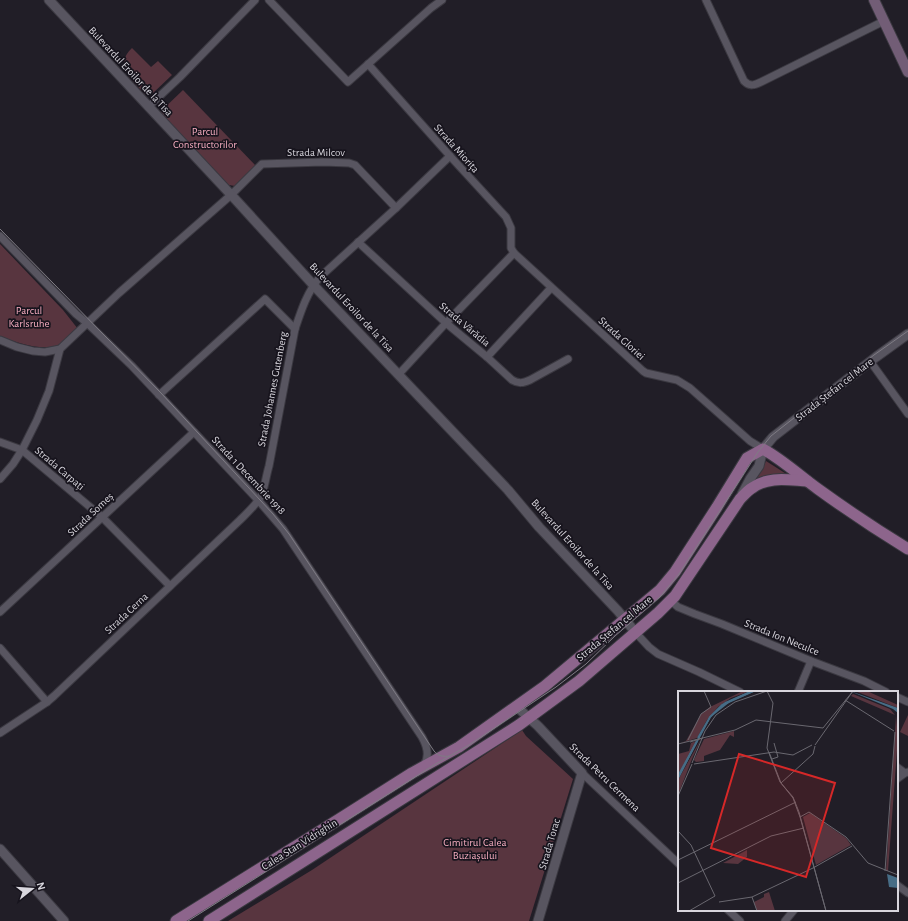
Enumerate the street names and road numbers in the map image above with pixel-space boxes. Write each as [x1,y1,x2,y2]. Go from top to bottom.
street label: Bulevardul Eroilor de la Tisa [86,25,175,118]
street label: Strada Miorița [431,122,481,175]
street label: Strada Milcov [287,147,345,158]
street label: Bulevardul Eroilor de la Tisa [307,261,396,354]
street label: Strada Vărădia [437,300,492,349]
street label: Strada Gloriei [596,315,647,362]
street label: Strada Johannes Gutenberg [256,330,289,448]
street label: Strada Ștefan cel Mare [793,356,876,424]
street label: Strada 1 Decembrie 1918 [210,434,288,516]
street label: Strada Carpați [32,445,87,493]
street label: Strada Someș [65,491,116,539]
street label: Bulevardul Eroilor de la Tisa [529,497,616,592]
street label: Strada Cerna [103,591,150,636]
street label: Strada Ștefan cel Mare [574,594,655,664]
street label: Strada Ion Neculce [743,617,821,657]
street label: Strada Petru Cermena [567,741,642,814]
street label: Calea Stan Vidrighin [260,817,339,872]
street label: Strada Torac [537,817,562,871]

